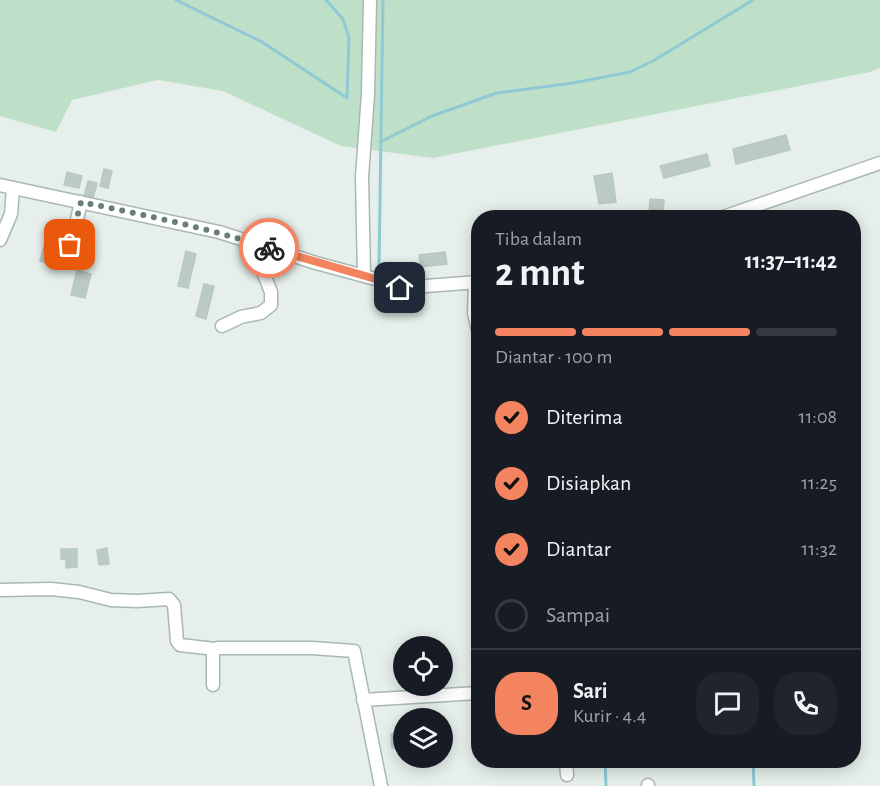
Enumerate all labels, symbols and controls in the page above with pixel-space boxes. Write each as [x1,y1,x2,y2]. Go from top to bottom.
courier [239,218,299,278]
pin [44,219,95,270]
icon: bag [53,228,86,261]
text: Tiba dalam [495,229,582,249]
icon: bike [253,232,286,265]
text: 11:37–11:42 [745,250,837,272]
text: 2 mnt [495,254,584,293]
pin [374,262,425,313]
icon: home [383,271,416,304]
text: Diantar · 100 m [495,347,612,367]
icon: check [495,401,528,434]
text: Diterima [546,406,623,428]
text: 11:08 [799,407,837,427]
icon: check [495,467,528,500]
text: Disiapkan [546,472,631,494]
text: 11:25 [801,473,837,493]
icon: check [495,533,528,566]
text: Diantar [546,538,611,560]
text: 11:32 [801,539,837,559]
text: Sampai [546,604,610,626]
map controls [393,636,453,768]
button: locate [393,636,453,696]
button: chat [696,672,759,735]
button: phone [774,672,837,735]
text: Sari [573,680,607,702]
text: S [521,692,532,714]
text: Kurir · 4.4 [573,706,646,726]
button: layers [393,708,453,768]

